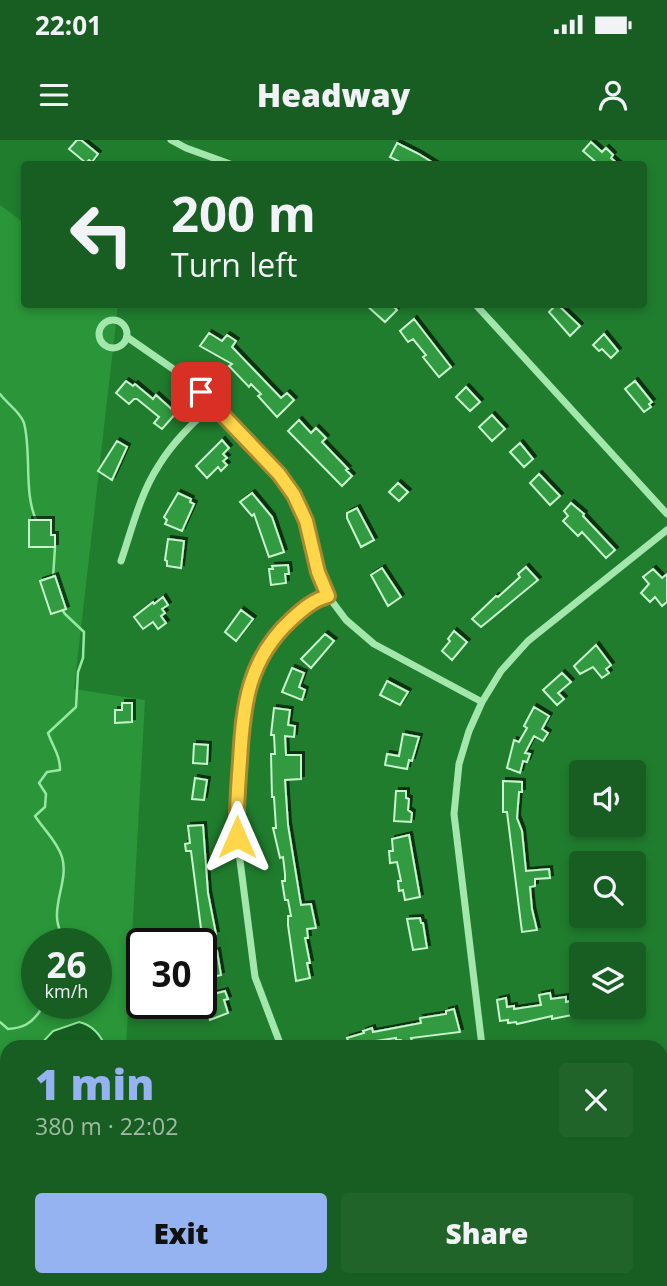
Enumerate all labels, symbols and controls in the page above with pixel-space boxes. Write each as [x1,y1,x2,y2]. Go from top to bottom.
text: 22:01 [35,7,102,43]
text: Headway [257,73,410,116]
icon: menu [35,76,73,114]
icon: person [594,76,632,114]
text: 200 m [171,180,316,246]
icon: left [56,189,147,280]
text: Turn left [171,243,297,286]
pin [171,362,231,422]
icon: arrive [182,373,220,411]
map controls [569,760,646,1019]
button: sound [569,760,646,837]
position arrow [200,800,274,874]
button: search [569,851,646,928]
speed limit sign: 30 [126,928,217,1019]
text: 26 [46,941,87,988]
button: layers [569,942,646,1019]
text: km/h [45,979,88,1003]
text: 1 min [35,1055,154,1112]
button: close [559,1063,633,1137]
text: 380 m · 22:02 [35,1110,178,1142]
button: Exit [35,1193,327,1273]
button: Share [341,1193,633,1273]

